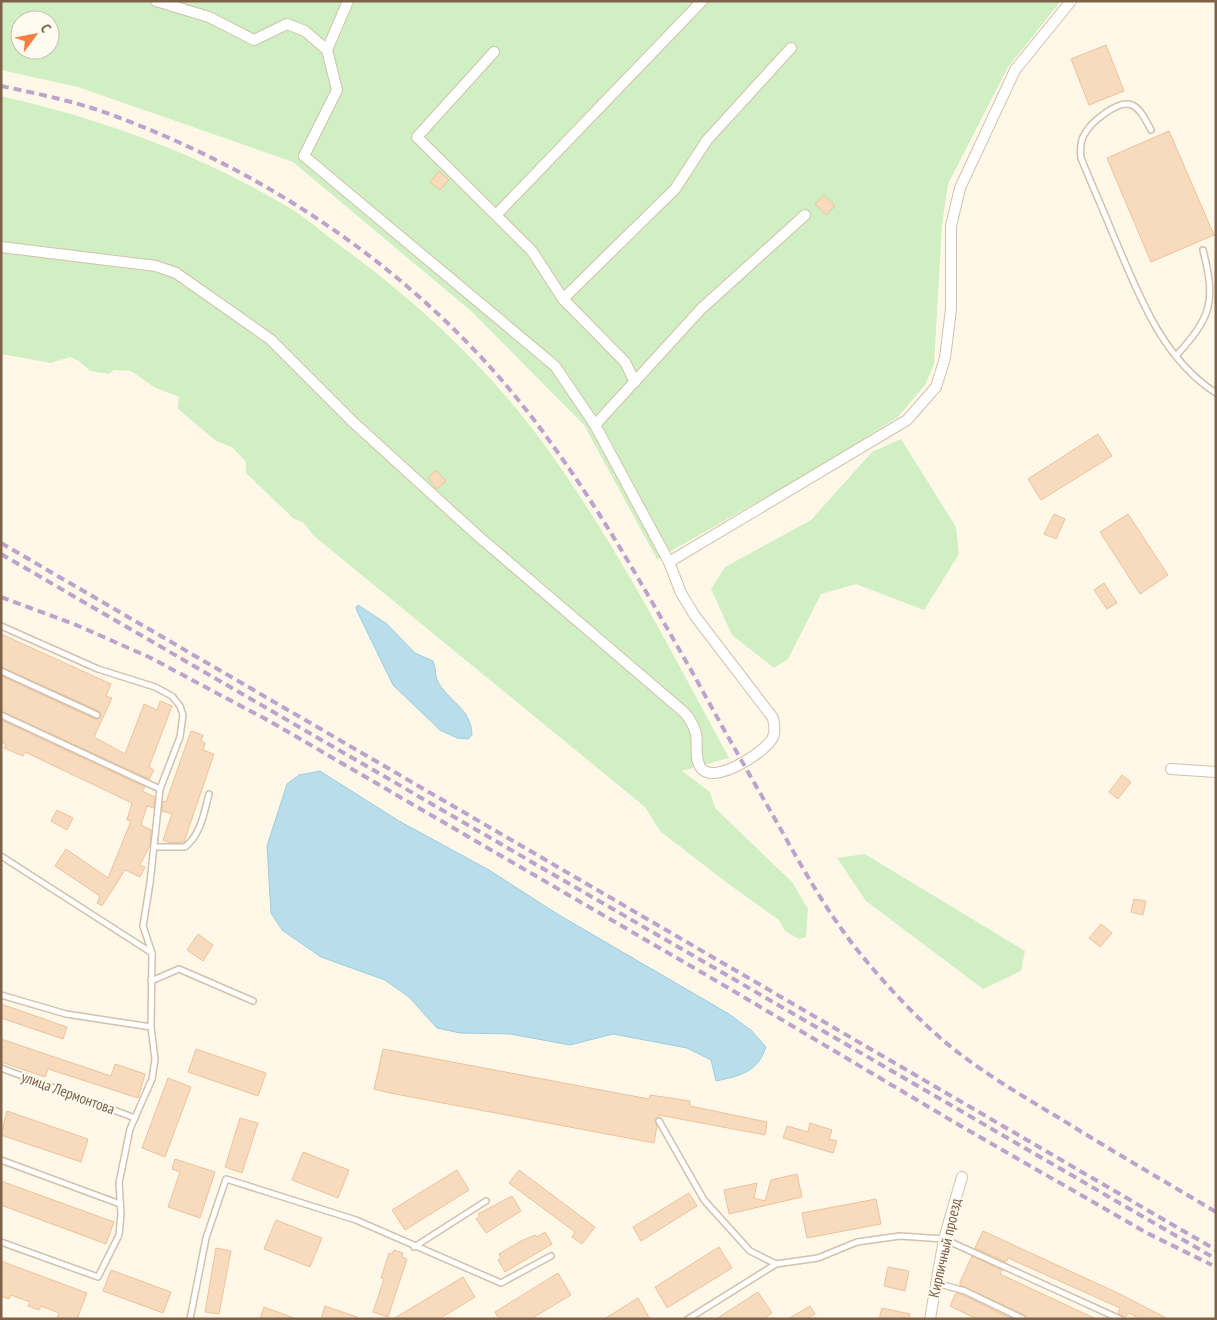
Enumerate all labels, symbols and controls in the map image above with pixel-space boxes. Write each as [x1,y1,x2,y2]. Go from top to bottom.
north arrow [10,10,60,60]
text: С [37,21,56,36]
street label: улица Лермонтова [19,1067,118,1118]
street label: Кирпичный проезд [924,1196,965,1299]

